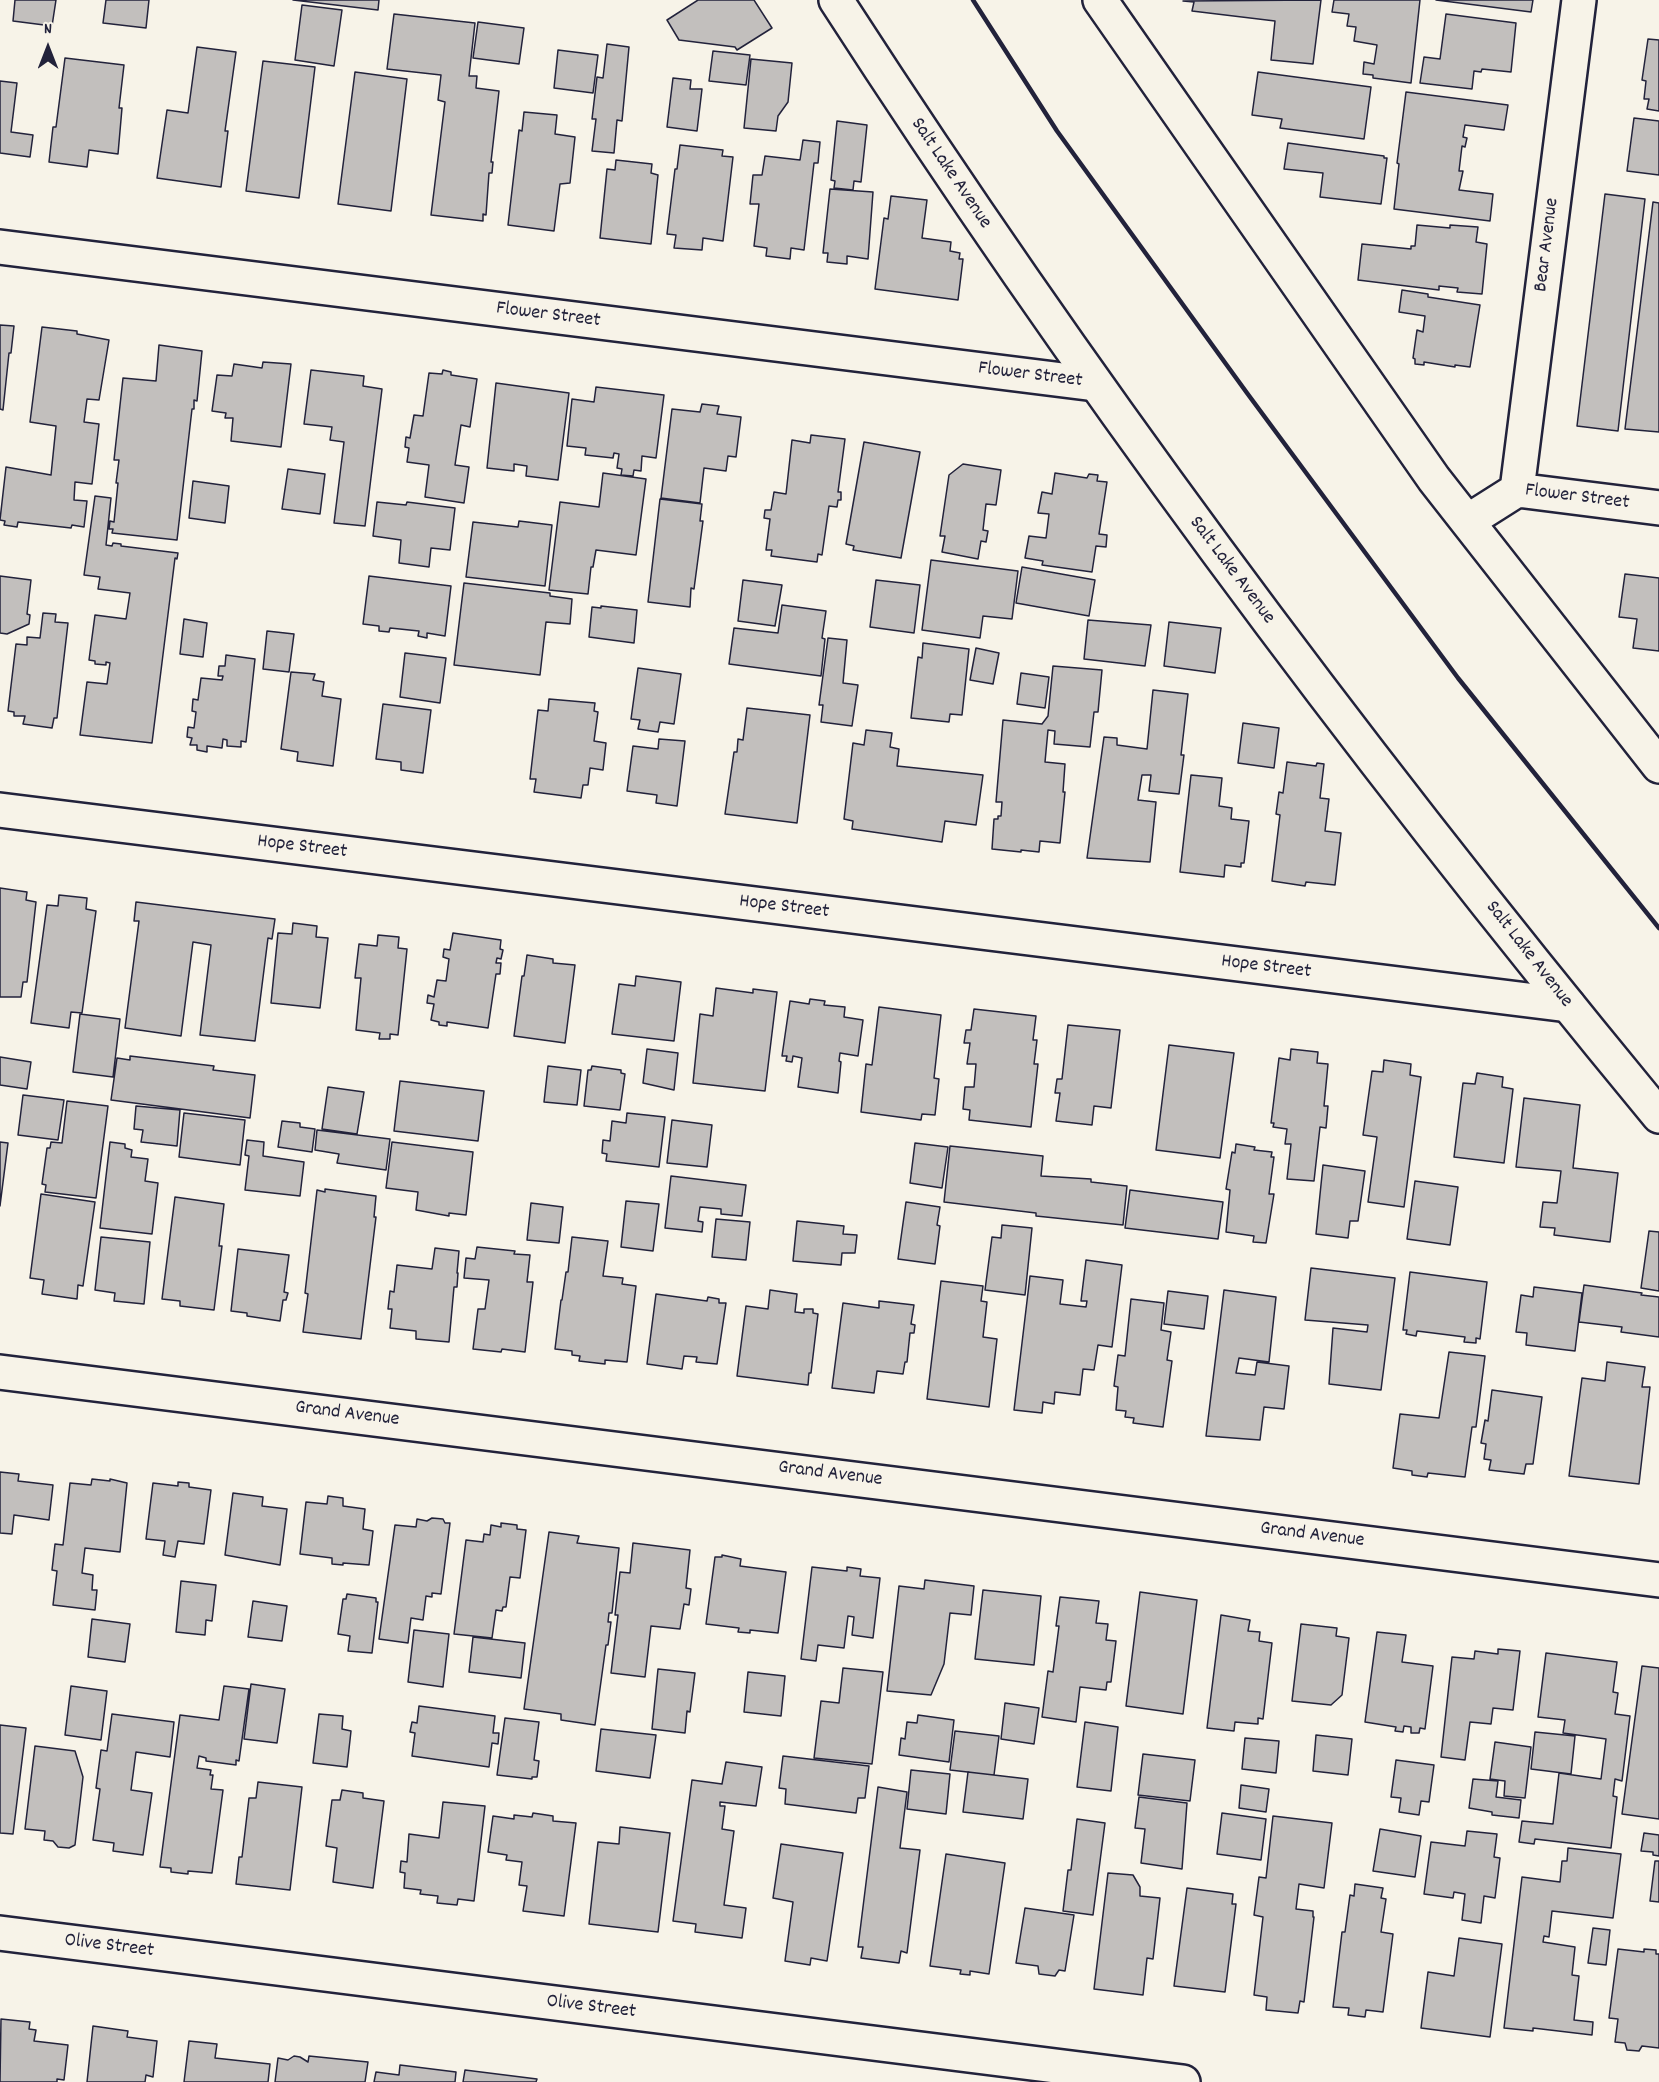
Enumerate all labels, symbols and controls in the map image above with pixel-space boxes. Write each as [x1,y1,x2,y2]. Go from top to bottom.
north arrow [18,18,78,78]
text: N [44,18,52,41]
street label: Salt Lake Avenue [904,114,996,234]
street label: Bear Avenue [1530,197,1566,293]
street label: Flower Street [494,298,602,334]
street label: Flower Street [976,358,1084,394]
street label: Flower Street [1523,480,1631,516]
street label: Salt Lake Avenue [1183,512,1279,630]
street label: Hope Street [256,831,348,865]
street label: Hope Street [738,891,830,925]
street label: Salt Lake Avenue [1479,897,1577,1013]
street label: Hope Street [1220,951,1312,985]
street label: Grand Avenue [294,1397,400,1433]
street label: Grand Avenue [777,1457,883,1493]
street label: Grand Avenue [1259,1518,1365,1554]
street label: Olive Street [63,1930,155,1964]
street label: Olive Street [545,1991,637,2025]

